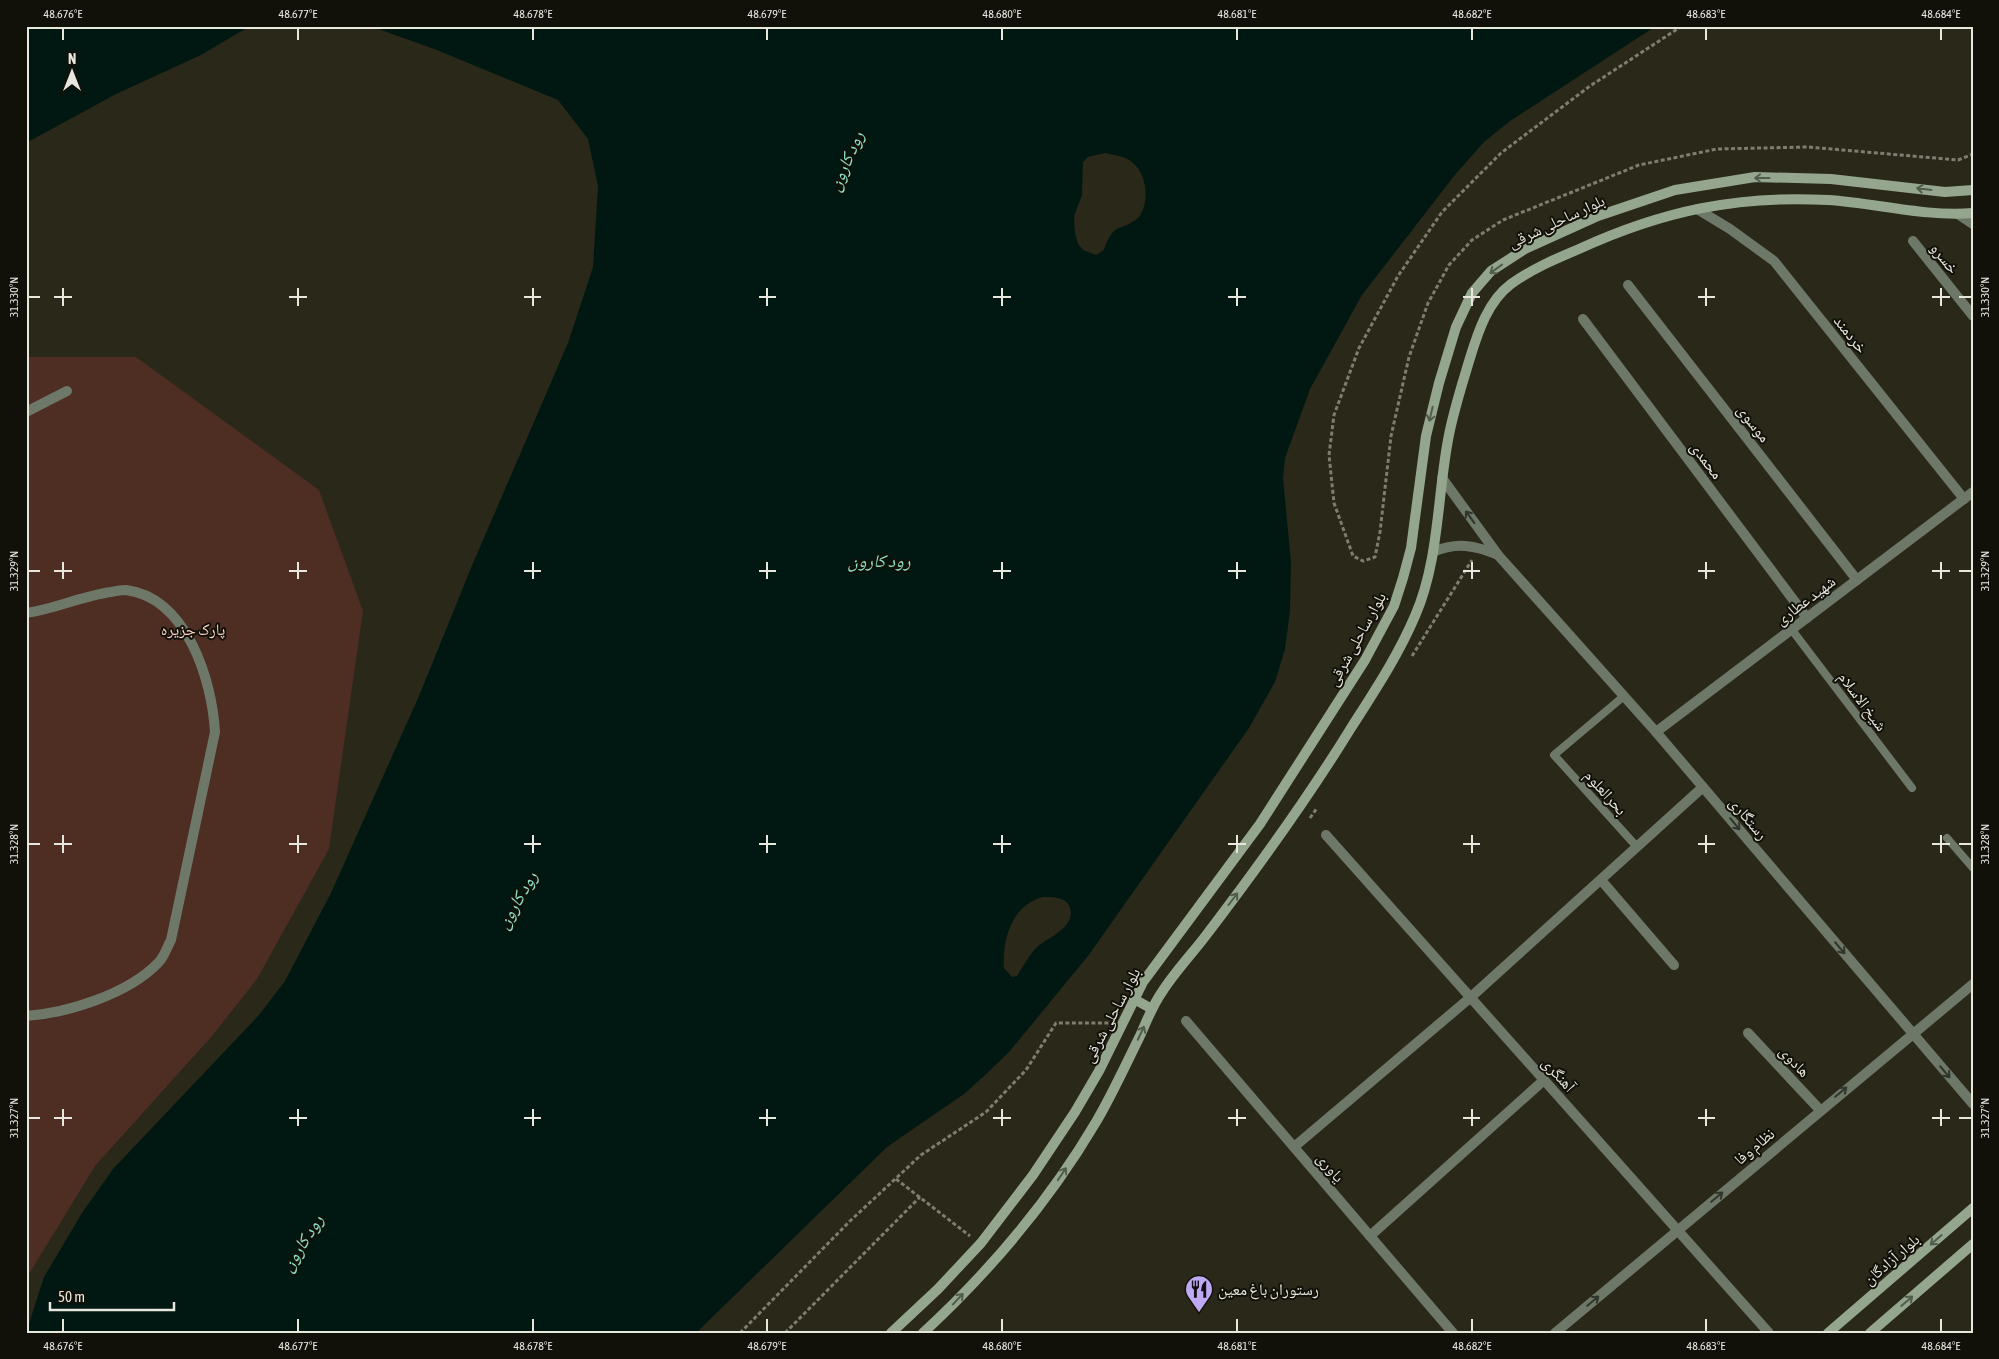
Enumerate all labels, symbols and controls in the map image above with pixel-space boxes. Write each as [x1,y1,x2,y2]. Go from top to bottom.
text: 48.676°E [44,7,82,21]
text: 48.677°E [279,7,317,21]
text: 48.678°E [514,7,552,21]
text: 48.679°E [748,7,786,21]
text: 48.680°E [983,7,1021,21]
text: 48.681°E [1218,7,1256,21]
text: 48.682°E [1453,7,1491,21]
text: 48.683°E [1687,7,1725,21]
text: 48.684°E [1922,7,1960,21]
north arrow [48,48,98,98]
text: N [68,51,76,67]
water label: رود کارون [823,128,869,194]
one-way arrow [1755,173,1771,183]
one-way arrow [1917,184,1933,194]
street label: بلوار ساحلی شرقی [1505,191,1608,253]
street label: خسرو [1926,239,1963,278]
one-way arrow [1489,264,1503,274]
text: 31.330°N [7,277,21,317]
text: 31.330°N [1978,277,1992,317]
street label: خردمند [1830,312,1871,357]
street label: موسوی [1732,401,1774,447]
one-way arrow [1426,406,1435,422]
street label: محمدی [1686,438,1727,483]
one-way arrow [1465,511,1476,524]
water label: رود کارون [847,550,911,572]
text: 31.329°N [7,551,21,591]
text: 31.329°N [1978,551,1992,591]
street label: شهید عطاری [1771,572,1840,630]
street label: بلوار ساحلی شرقی [1323,589,1391,690]
park label: پارک جزیره [161,620,226,639]
street label: شیخ الاسلام [1833,668,1891,735]
street label: بحرالعلوم [1580,766,1631,820]
street label: رستگاری [1725,793,1772,844]
one-way arrow [1729,818,1740,831]
text: 31.328°N [7,824,21,864]
text: 31.328°N [1978,824,1992,864]
water label: رود کارون [492,867,542,933]
one-way arrow [1228,892,1238,906]
one-way arrow [1834,941,1845,954]
street label: بلوار ساحلی شرقی [1079,965,1145,1066]
one-way arrow [1137,1026,1146,1041]
street label: هادوی [1775,1042,1814,1082]
street label: آهنگری [1537,1053,1580,1097]
one-way arrow [1939,1065,1951,1078]
one-way arrow [1835,1086,1848,1098]
text: 31.327°N [7,1098,21,1138]
text: 31.327°N [1978,1098,1992,1138]
street label: نظام وفا [1730,1124,1779,1169]
street label: یاوری [1312,1149,1349,1187]
one-way arrow [1056,1167,1067,1181]
one-way arrow [1710,1191,1723,1202]
water label: رود کارون [276,1210,328,1276]
street label: بلوار آزادگان [1859,1230,1924,1290]
one-way arrow [1929,1234,1942,1245]
restaurant icon: رستوران باغ معین [1184,1274,1214,1313]
scale bar [50,1279,174,1311]
place label: رستوران باغ معین [1218,1280,1319,1300]
text: 50 m [58,1288,85,1305]
one-way arrow [952,1293,964,1306]
one-way arrow [1900,1295,1913,1307]
one-way arrow [1586,1296,1599,1307]
text: 48.676°E [44,1339,82,1353]
text: 48.677°E [279,1339,317,1353]
text: 48.678°E [514,1339,552,1353]
text: 48.679°E [748,1339,786,1353]
text: 48.680°E [983,1339,1021,1353]
text: 48.681°E [1218,1339,1256,1353]
text: 48.682°E [1453,1339,1491,1353]
text: 48.683°E [1687,1339,1725,1353]
text: 48.684°E [1922,1339,1960,1353]

